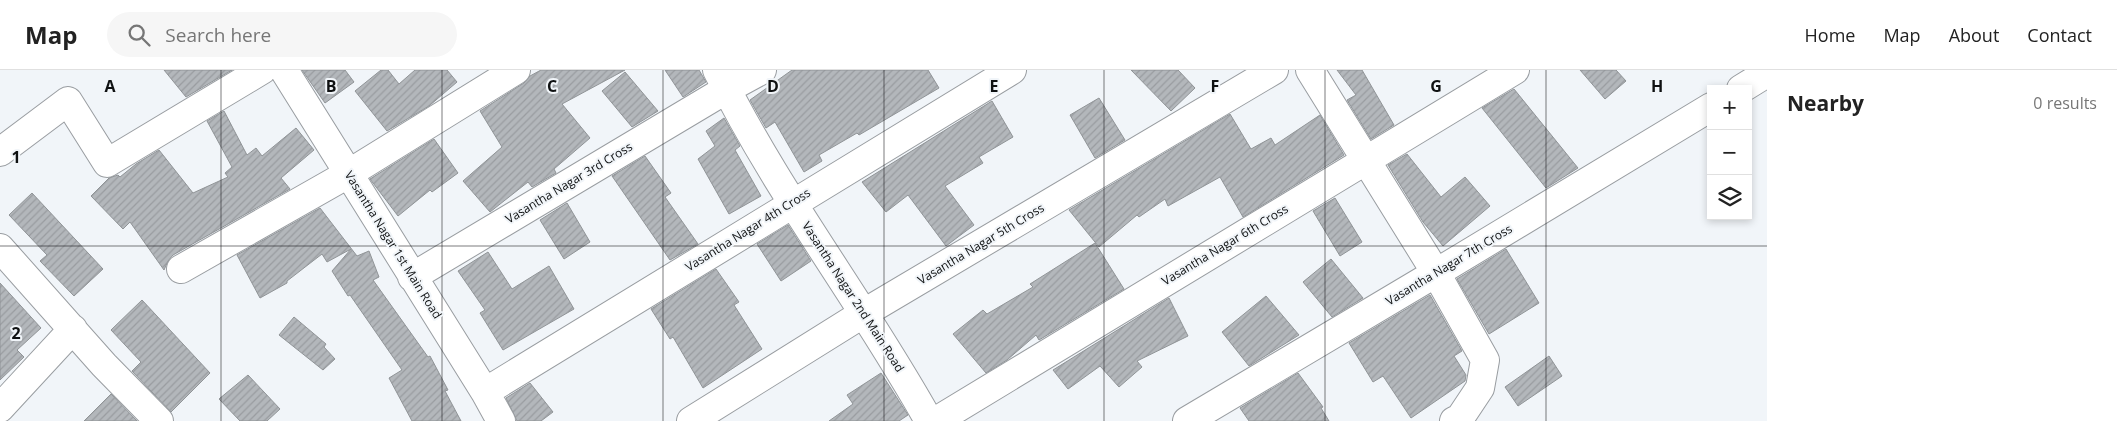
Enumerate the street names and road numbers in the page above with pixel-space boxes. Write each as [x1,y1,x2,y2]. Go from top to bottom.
street label: Vasantha Nagar 3rd Cross [502,138,636,227]
street label: Vasantha Nagar 1st Main Road [341,168,446,322]
street label: Vasantha Nagar 4th Cross [682,184,814,275]
street label: Vasantha Nagar 5th Cross [914,199,1047,288]
street label: Vasantha Nagar 6th Cross [1158,200,1291,289]
street label: Vasantha Nagar 2nd Main Road [798,218,909,375]
street label: Vasantha Nagar 7th Cross [1382,220,1515,309]

